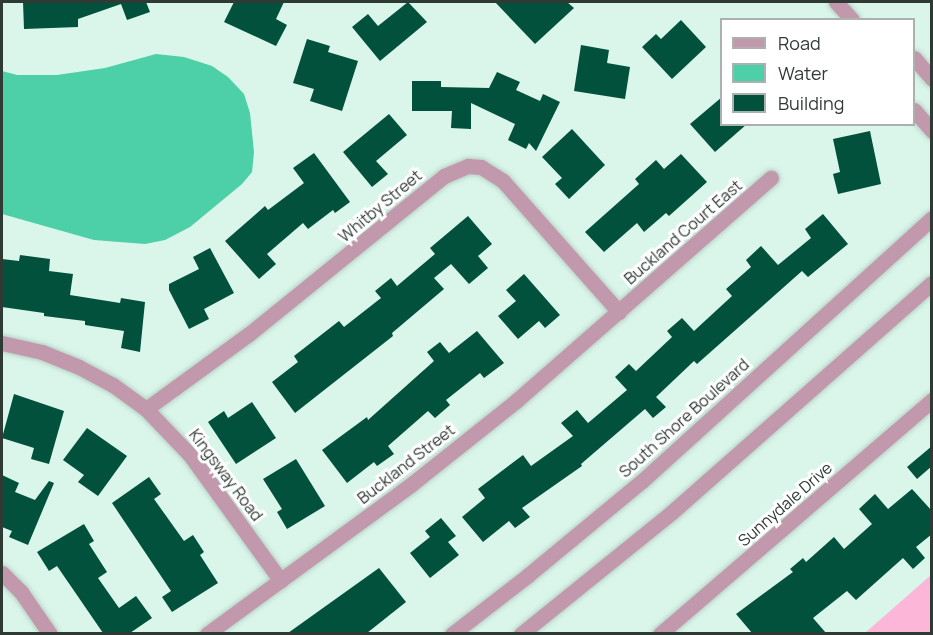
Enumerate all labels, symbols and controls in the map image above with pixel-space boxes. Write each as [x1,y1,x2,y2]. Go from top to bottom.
legend [720,18,915,126]
text: Road [778,31,821,55]
text: Water [778,61,828,85]
text: Building [778,91,844,115]
street label: Whitby Street [335,166,425,246]
street label: Buckland Court East [620,176,746,288]
street label: South Shore Boulevard [615,355,753,481]
street label: Buckland Street [354,420,458,508]
street label: Kingsway Road [185,425,267,525]
street label: Sunnydale Drive [734,458,836,550]

